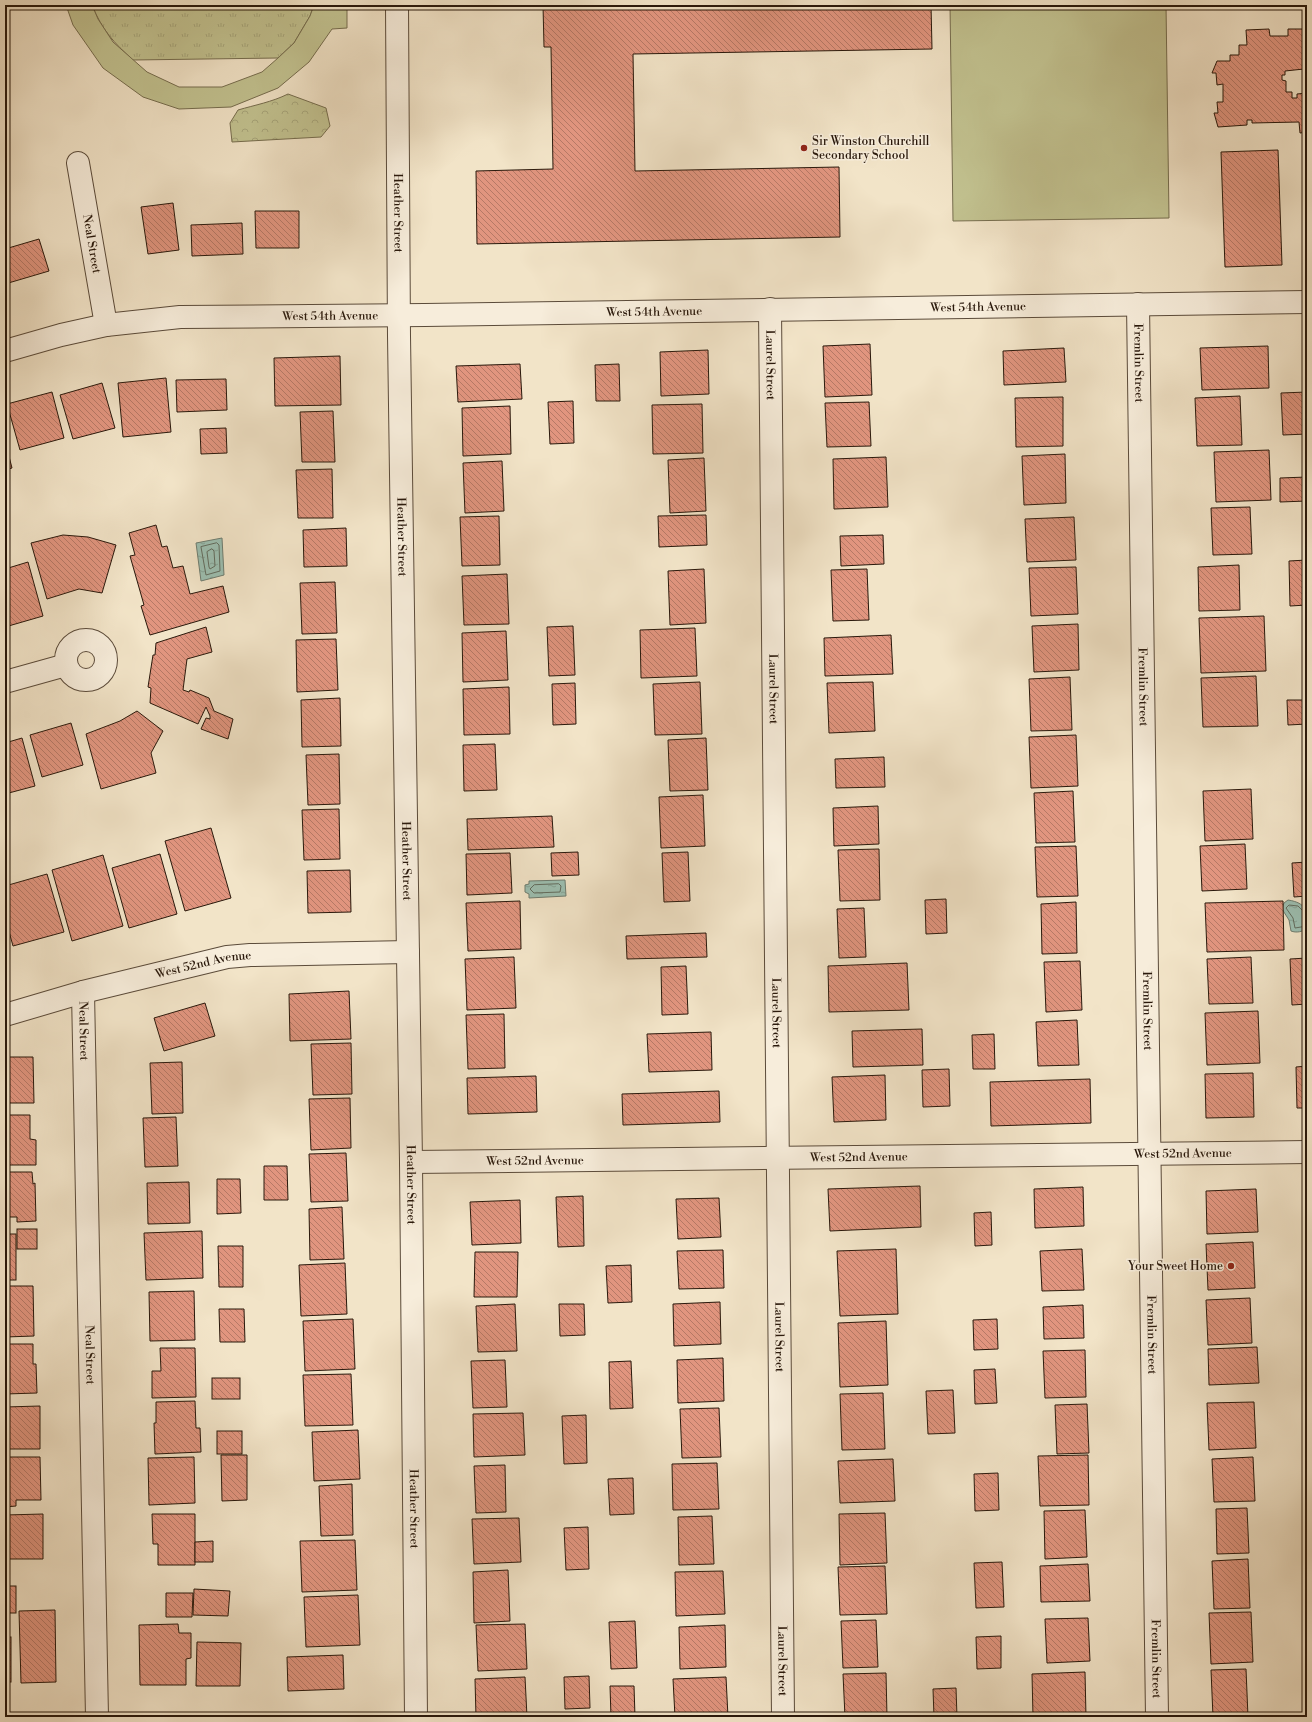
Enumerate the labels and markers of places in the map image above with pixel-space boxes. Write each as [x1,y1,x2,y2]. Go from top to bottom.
place label: Sir Winston Churchill Secondary School [812,134,930,163]
marker: Sir Winston Churchill Secondary School [799,143,809,153]
place label: Your Sweet Home [1127,1259,1223,1274]
marker: Your Sweet Home [1226,1261,1236,1271]

